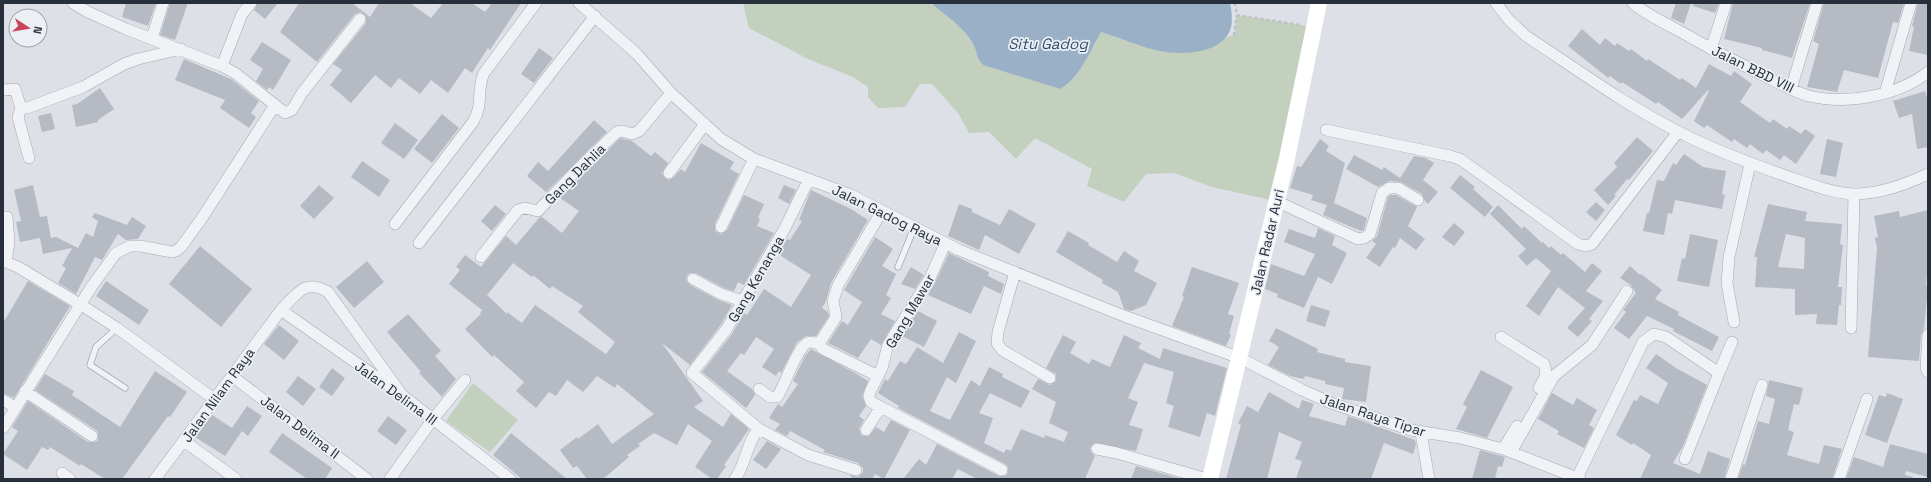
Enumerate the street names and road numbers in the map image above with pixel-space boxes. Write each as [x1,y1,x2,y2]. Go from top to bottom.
street label: Jalan BBD VIII [1709,41,1797,97]
street label: Gang Dahlia [541,140,609,208]
street label: Jalan Gadog Raya [829,181,945,249]
street label: Jalan Radar Auri [1246,187,1288,297]
street label: Gang Kenanga [724,232,788,326]
street label: Gang Mawar [881,271,939,351]
street label: Jalan Nilam Raya [178,344,258,446]
street label: Jalan Delima III [351,357,441,429]
street label: Jalan Raya Tipar [1318,389,1428,441]
street label: Jalan Delima II [257,391,343,463]

